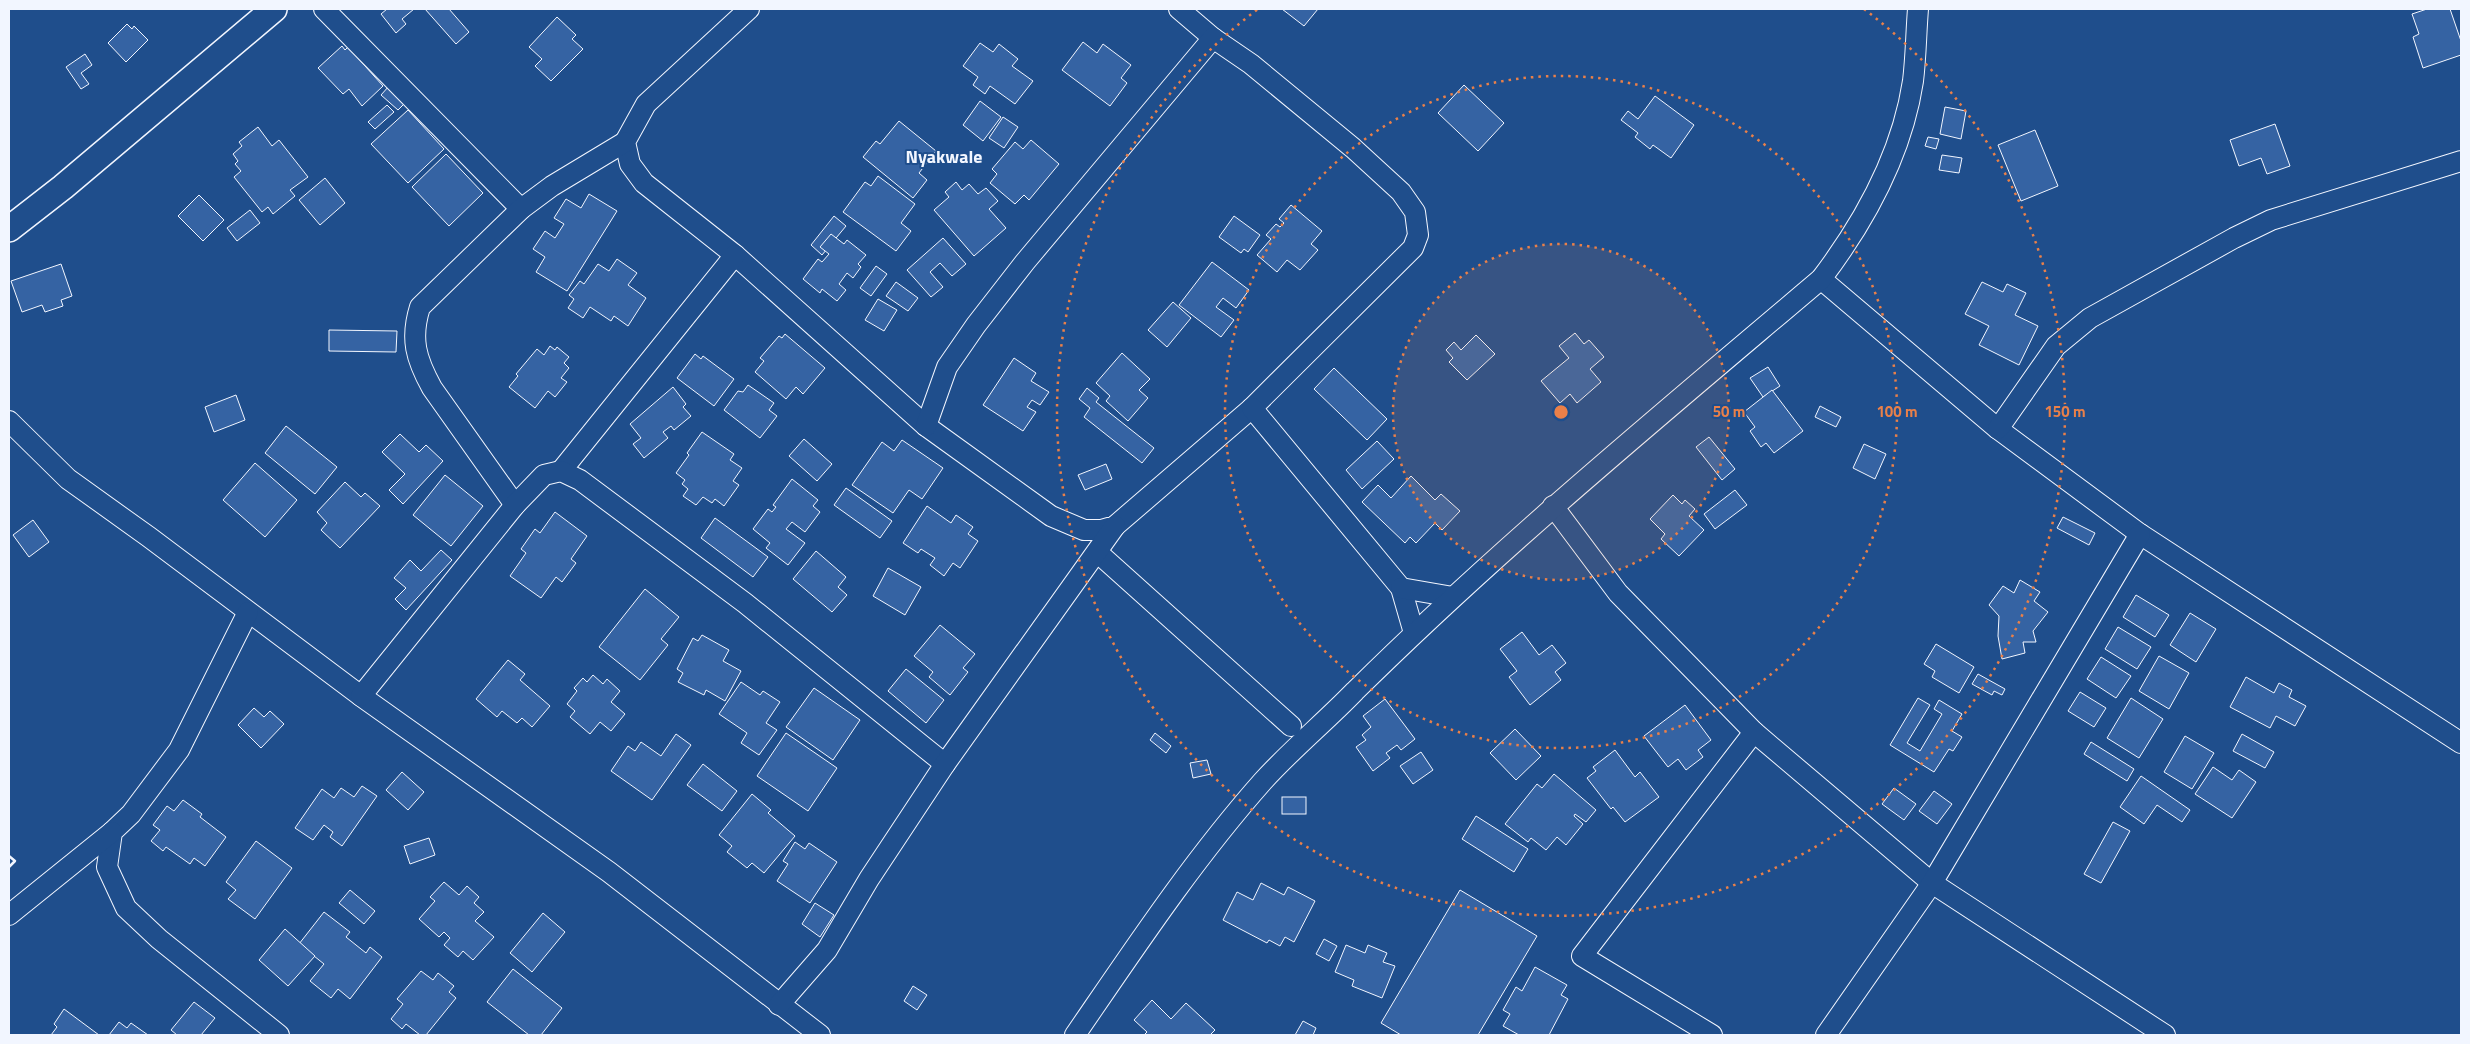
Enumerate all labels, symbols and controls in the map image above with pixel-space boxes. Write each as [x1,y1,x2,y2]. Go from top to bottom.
district label: Nyakwale [906,143,982,170]
text: 50 m [1713,400,1745,423]
text: 100 m [1876,400,1918,423]
text: 150 m [2044,400,2086,423]
centre of rings [1552,403,1570,421]

